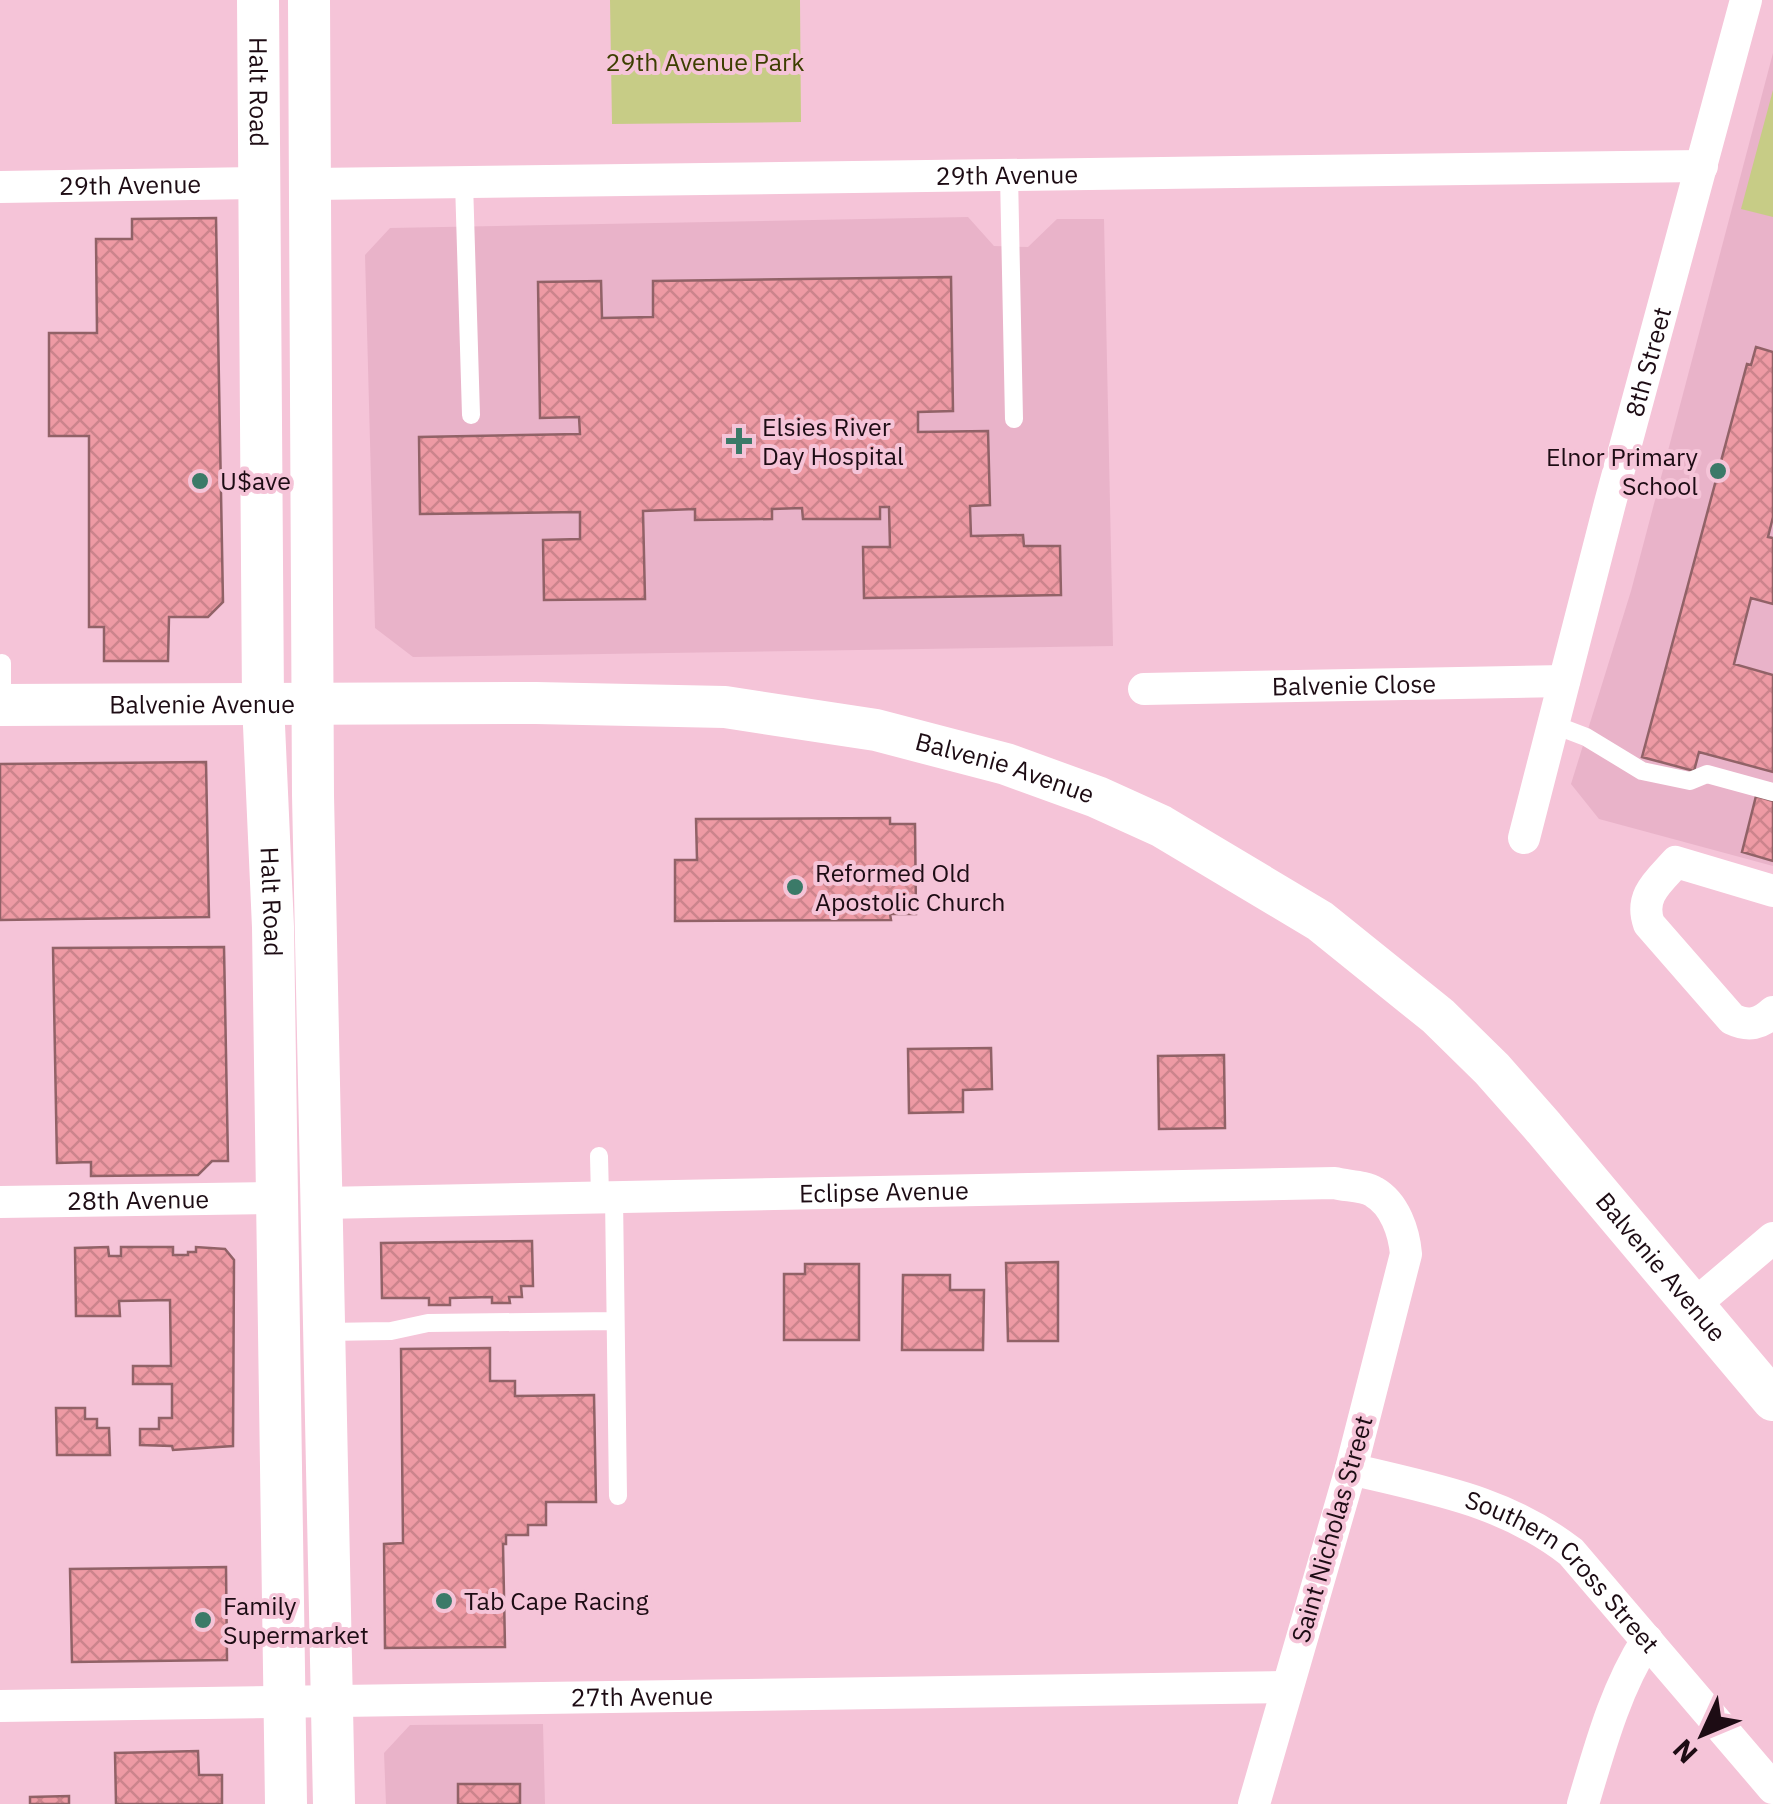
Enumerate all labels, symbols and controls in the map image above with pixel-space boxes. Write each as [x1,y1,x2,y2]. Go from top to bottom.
street label: Halt Road [242,37,276,147]
park label: 29th Avenue Park [606,45,804,78]
street label: 29th Avenue [936,157,1078,192]
street label: 29th Avenue [59,167,201,202]
street label: 8th Street [1617,303,1678,420]
place label: Elsies River Day Hospital [762,410,904,472]
marker: Elsies River Day Hospital [726,428,752,454]
place label: Elnor Primary School [1546,440,1699,502]
marker: Elnor Primary School [1707,460,1729,482]
place label: U$ave [220,464,291,497]
marker: U$ave [189,470,211,492]
street label: Balvenie Close [1271,666,1436,703]
street label: Balvenie Avenue [109,687,295,721]
street label: Balvenie Avenue [912,724,1099,811]
street label: Halt Road [253,846,290,957]
place label: Reformed Old Apostolic Church [815,856,1005,918]
marker: Reformed Old Apostolic Church [784,876,806,898]
street label: Eclipse Avenue [799,1173,969,1210]
street label: 28th Avenue [67,1182,209,1217]
street label: Balvenie Avenue [1589,1185,1734,1348]
street label: Saint Nicholas Street [1283,1412,1380,1646]
street label: Southern Cross Street [1461,1482,1667,1660]
place label: Tab Cape Racing [464,1584,649,1617]
place label: Family Supermarket [223,1589,369,1651]
marker: Tab Cape Racing [433,1590,455,1612]
marker: Family Supermarket [192,1609,214,1631]
street label: 27th Avenue [570,1678,713,1714]
north arrow [1653,1684,1753,1784]
text: N [1664,1732,1705,1772]

